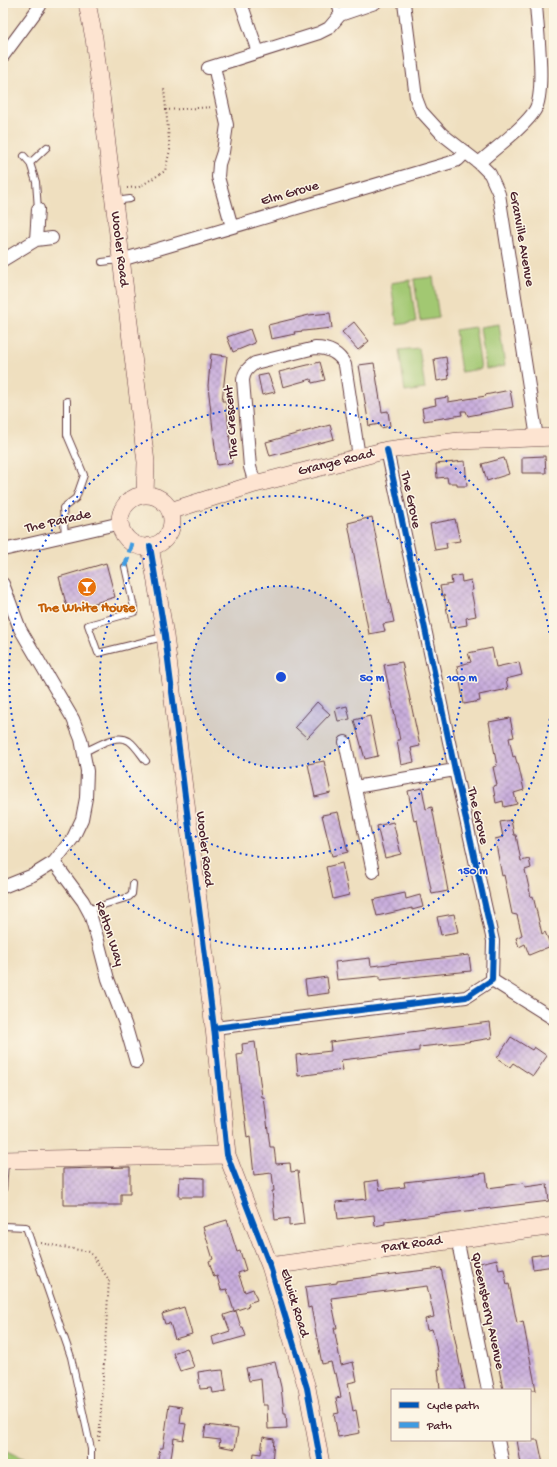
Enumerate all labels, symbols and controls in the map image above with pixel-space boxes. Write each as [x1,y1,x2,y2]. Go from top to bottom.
street label: Elm Grove [259,177,322,210]
street label: Granville Avenue [504,190,538,289]
street label: Wooler Road [106,210,132,289]
street label: The Crescent [221,384,243,460]
street label: Grange Road [296,445,377,481]
street label: The Grove [395,469,424,531]
street label: The Parade [22,506,93,538]
bar icon: The White House [76,576,98,598]
place label: The White House [38,600,136,617]
centre of rings [274,670,288,684]
text: 50 m [360,672,385,686]
text: 100 m [446,672,477,686]
street label: The Grove [462,785,492,847]
street label: Wooler Road [191,810,217,889]
text: 150 m [457,865,488,879]
street label: Relton Way [91,899,127,969]
street label: Park Road [380,1232,445,1258]
street label: Queensberry Avenue [466,1251,508,1372]
street label: Elwick Road [276,1267,313,1341]
legend [391,1389,531,1441]
text: Cycle path [427,1400,480,1414]
text: Path [426,1420,452,1434]

